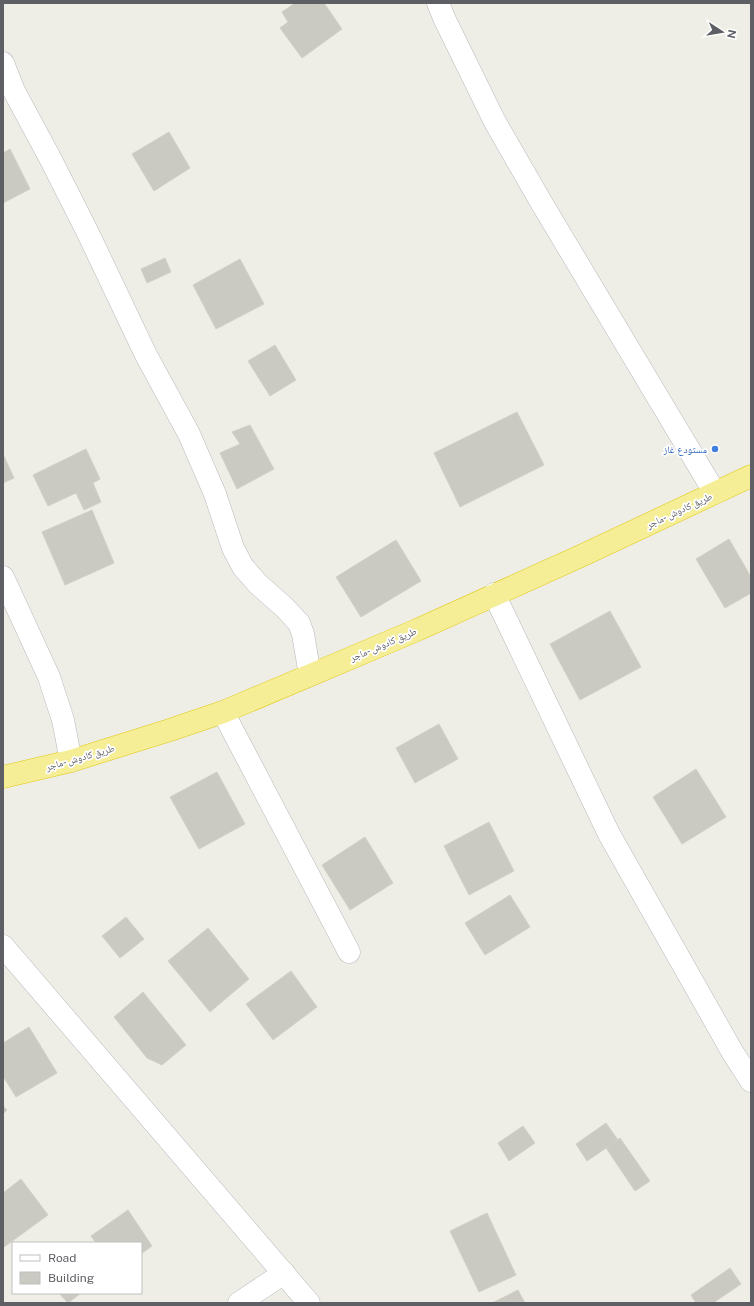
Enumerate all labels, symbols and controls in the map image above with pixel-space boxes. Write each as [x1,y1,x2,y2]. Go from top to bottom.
north arrow [702,12,742,52]
text: N [725,29,739,40]
place label: مستودع غاز [662,443,707,456]
marker: مستودع غاز [710,444,720,454]
street label: طريق كادوش -ماجر [643,489,715,532]
street label: طريق كادوش -ماجر [347,624,419,665]
street label: طريق كادوش -ماجر [43,741,116,774]
legend [12,1242,142,1294]
text: Road [48,1251,76,1265]
text: Building [48,1271,94,1285]

